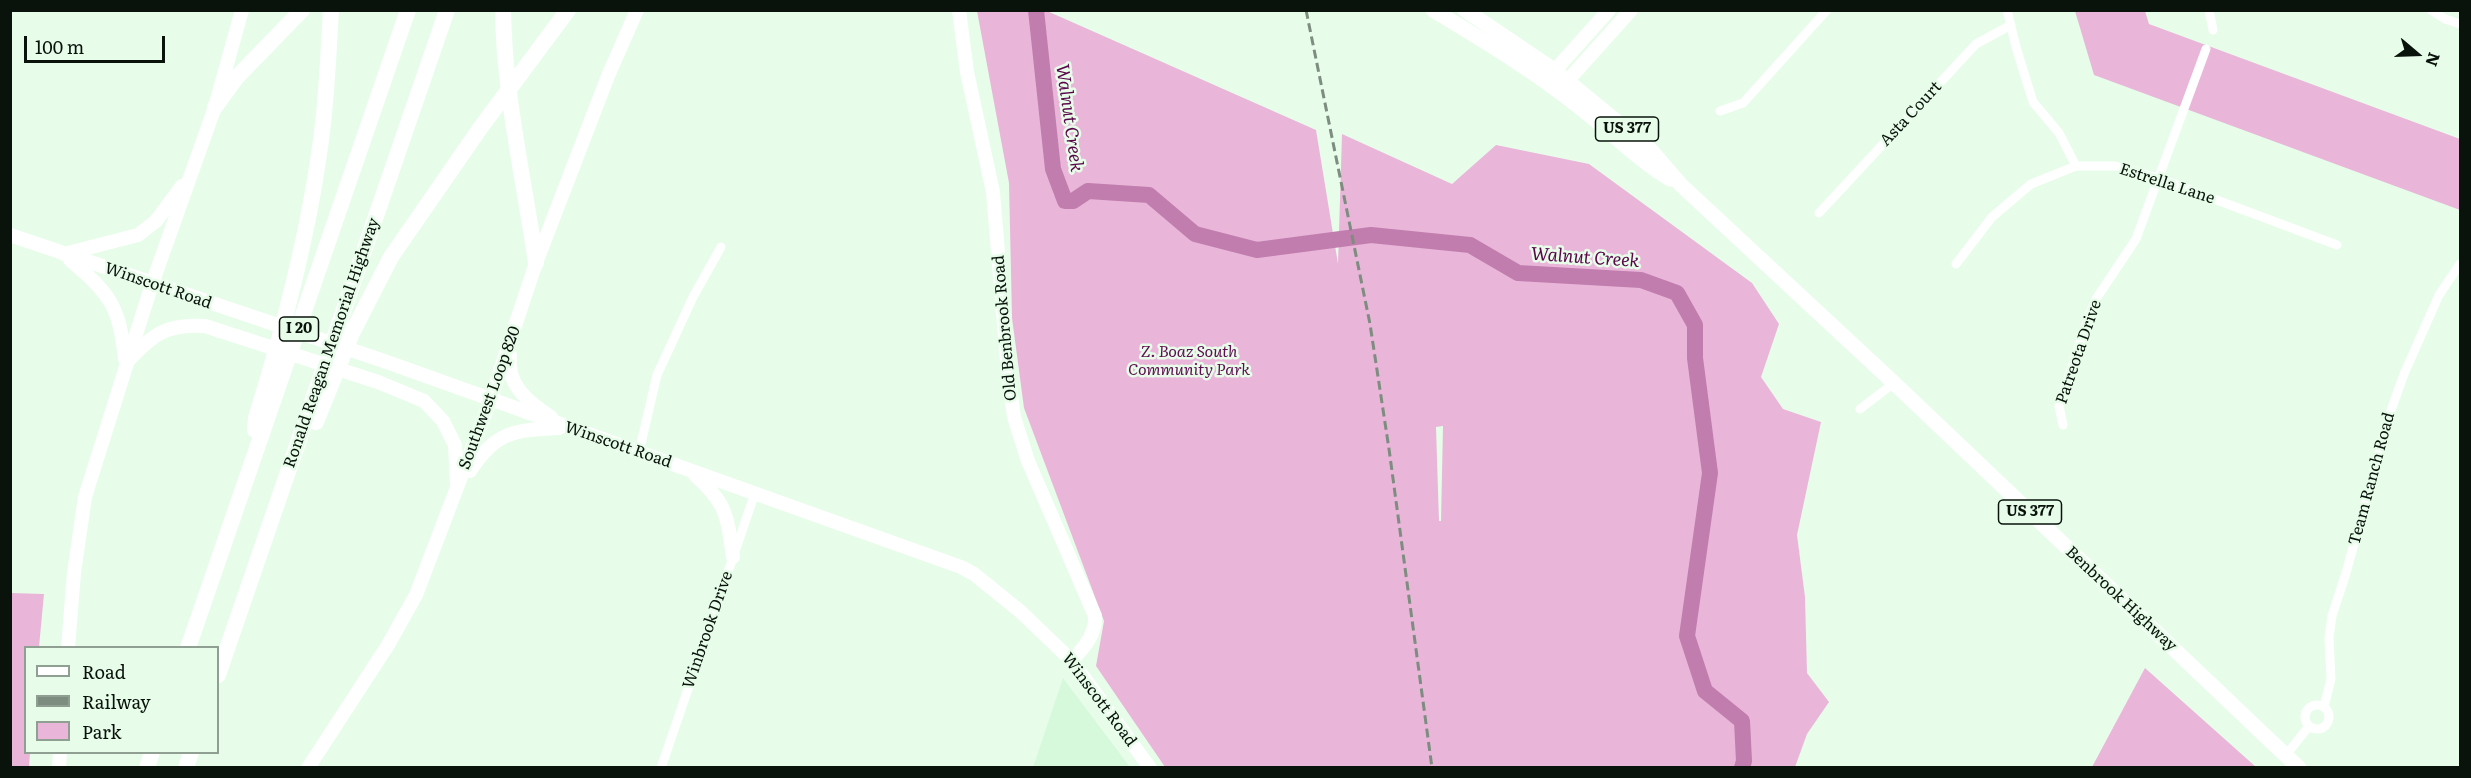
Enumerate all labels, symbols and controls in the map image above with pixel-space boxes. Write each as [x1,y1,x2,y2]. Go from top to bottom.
scale bar [27,24,168,62]
north arrow [2387,24,2447,84]
text: 100 m [35,33,84,60]
text: N [2420,50,2448,70]
water label: Walnut Creek [1051,63,1087,173]
street label: Asta Court [1876,78,1946,150]
road number: US 377 [1596,117,1658,141]
street label: Estrella Lane [2117,160,2217,208]
street label: Ronald Reagan Memorial Highway [280,215,384,471]
water label: Walnut Creek [1530,243,1640,273]
street label: Old Benbrook Road [989,254,1021,402]
street label: Winscott Road [102,259,214,313]
street label: Patreota Drive [2052,297,2106,407]
road number: I 20 [280,317,318,341]
street label: Southwest Loop 820 [455,324,525,472]
park label: Z. Boaz South Community Park [1128,342,1250,380]
street label: Team Ranch Road [2345,410,2399,548]
street label: Winscott Road [562,418,674,472]
road number: US 377 [1998,500,2062,524]
street label: Benbrook Highway [2061,542,2181,656]
street label: Winbrook Drive [679,569,737,691]
legend [24,646,219,754]
street label: Winscott Road [1058,649,1140,751]
text: Road [82,658,126,685]
text: Railway [82,688,151,715]
text: Park [82,718,121,745]

